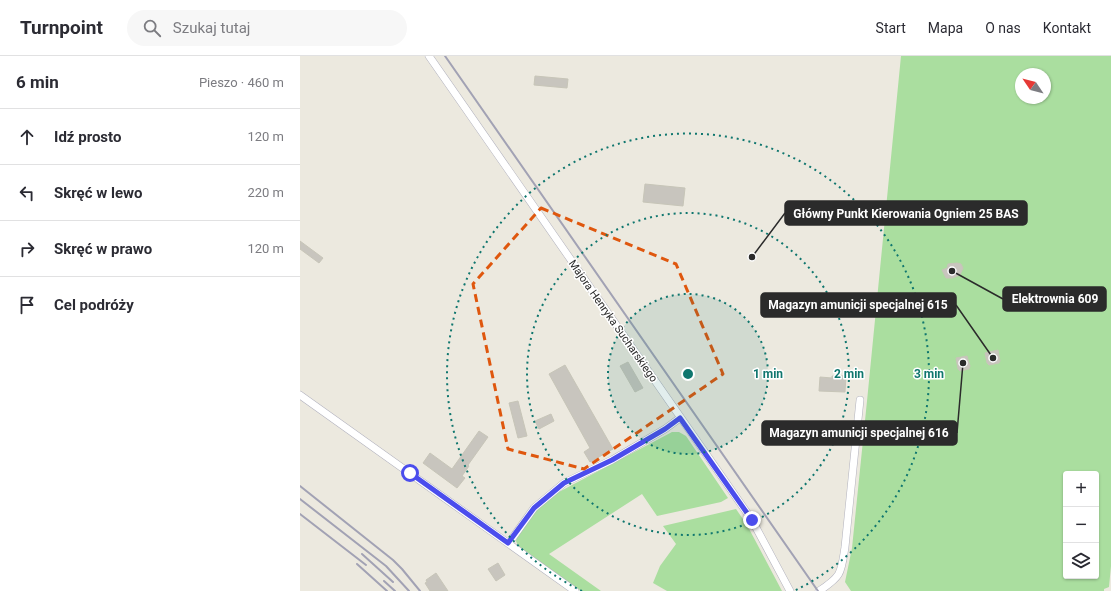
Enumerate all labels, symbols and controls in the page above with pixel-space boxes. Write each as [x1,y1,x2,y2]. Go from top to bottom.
search box [127,10,407,46]
text: Turnpoint [20,16,103,39]
icon: search [141,17,163,39]
text: Szukaj tutaj [173,19,250,37]
text: Start [876,20,906,36]
text: Mapa [928,20,963,36]
text: O nas [985,20,1021,36]
text: Kontakt [1043,20,1091,36]
north arrow [1015,68,1051,104]
text: 6 min [16,72,59,92]
text: Pieszo · 460 m [199,75,284,90]
icon: ahead [16,126,38,148]
text: Idź prosto [54,128,121,146]
text: 120 m [247,129,284,144]
icon: left [16,182,38,204]
text: Skręć w lewo [54,184,143,202]
text: 220 m [247,185,284,200]
callout: Główny Punkt Kierowania Ogniem 25 BAS [785,201,1027,225]
text: Główny Punkt Kierowania Ogniem 25 BAS [793,207,1019,221]
icon: right [16,238,38,260]
text: Skręć w prawo [54,240,152,258]
text: 120 m [247,241,284,256]
street label: Majora Henryka Sucharskiego [566,257,660,385]
callout: Elektrownia 609 [1003,287,1106,311]
text: Elektrownia 609 [1012,292,1098,306]
callout: Magazyn amunicji specjalnej 615 [761,293,956,317]
icon: arrive [16,294,38,316]
text: Cel podróży [54,296,134,314]
text: Magazyn amunicji specjalnej 615 [768,298,948,312]
centre of rings [681,367,695,381]
text: 1 min [753,367,783,381]
text: 2 min [834,367,864,381]
text: 3 min [914,367,944,381]
callout: Magazyn amunicji specjalnej 616 [762,421,957,445]
text: Magazyn amunicji specjalnej 616 [769,426,949,440]
route start [401,464,419,482]
map controls [1063,471,1099,579]
button: + [1063,471,1099,507]
button: − [1063,507,1099,543]
route end [743,511,761,529]
button: layers [1063,543,1099,579]

